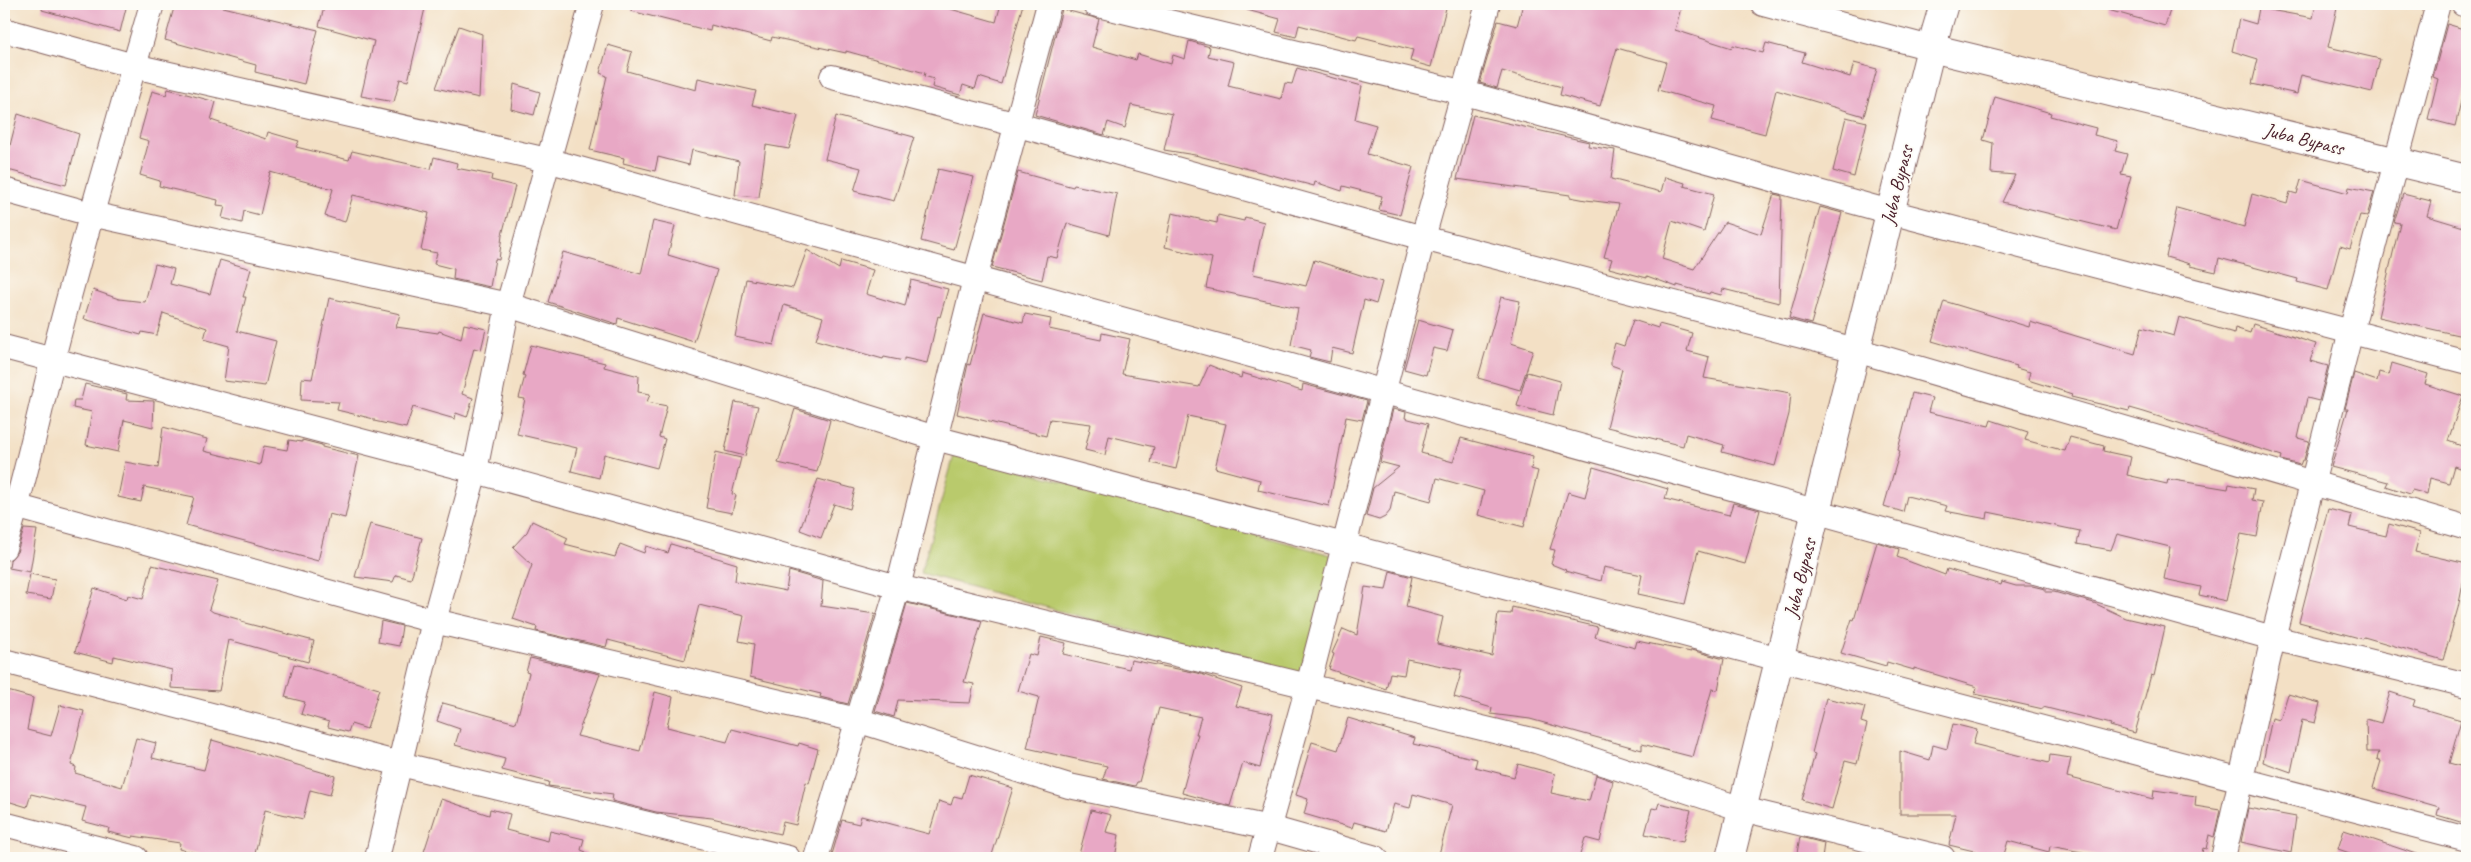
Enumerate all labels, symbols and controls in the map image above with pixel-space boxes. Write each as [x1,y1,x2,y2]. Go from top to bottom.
street label: Juba Bypass [2261,117,2348,161]
street label: Juba Bypass [1875,141,1919,228]
street label: Juba Bypass [1778,534,1822,621]

